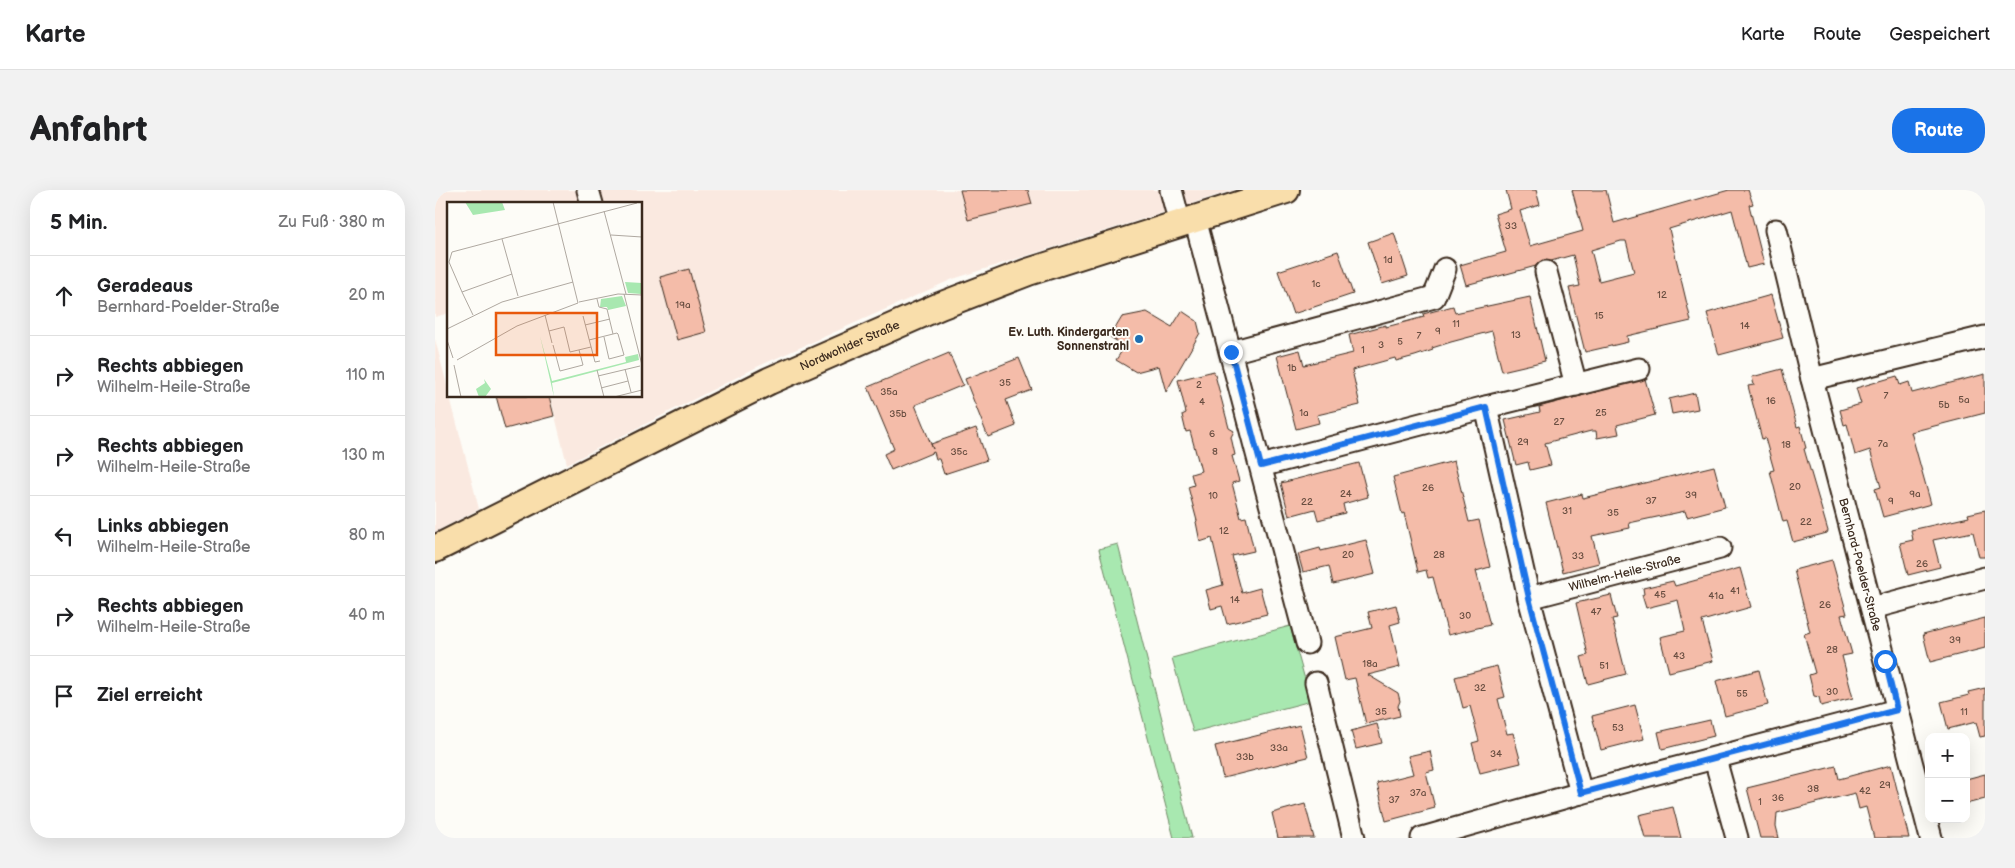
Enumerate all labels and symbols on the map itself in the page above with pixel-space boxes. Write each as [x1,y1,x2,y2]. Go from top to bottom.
inset map [447,202,643,398]
house number: 33 [1505,220,1517,232]
house number: 1d [1383,254,1393,266]
house number: 1c [1311,278,1321,290]
house number: 12 [1657,289,1667,301]
house number: 19a [675,299,691,311]
house number: 15 [1594,310,1604,322]
street label: Nordwohlder Straße [798,318,902,375]
house number: 11 [1452,318,1460,330]
house number: 14 [1740,320,1750,332]
place label: Ev. Luth. Kindergarten Sonnenstrahl [1008,325,1129,354]
house number: 9 [1435,325,1441,337]
house number: 13 [1511,329,1521,341]
house number: 7 [1417,330,1422,342]
marker: Ev. Luth. Kindergarten Sonnenstrahl [1133,333,1145,345]
house number: 5 [1397,336,1403,348]
house number: 3 [1378,339,1384,351]
route end [1220,341,1243,364]
house number: 1 [1361,344,1365,356]
house number: 1b [1287,362,1297,374]
house number: 35 [999,377,1011,389]
house number: 2 [1196,379,1202,391]
house number: 35a [880,386,898,398]
house number: 7 [1884,390,1889,402]
house number: 5a [1958,394,1970,406]
house number: 16 [1766,395,1776,407]
house number: 4 [1199,396,1205,408]
house number: 5b [1938,399,1950,411]
house number: 1a [1299,407,1309,419]
house number: 25 [1595,407,1607,419]
house number: 35b [889,408,907,420]
house number: 27 [1554,416,1564,428]
house number: 6 [1209,428,1215,440]
house number: 29 [1517,436,1529,448]
house number: 7a [1878,438,1889,450]
house number: 18 [1781,439,1791,451]
house number: 35c [950,446,968,458]
house number: 8 [1212,446,1218,458]
house number: 20 [1789,481,1801,493]
house number: 26 [1422,482,1434,494]
house number: 24 [1340,488,1352,500]
house number: 9a [1909,488,1921,500]
house number: 39 [1685,489,1697,501]
house number: 10 [1208,490,1218,502]
house number: 37 [1645,495,1657,507]
house number: 9 [1888,495,1894,507]
house number: 22 [1301,496,1313,508]
street label: Bernhard-Poelder-Straße [1835,497,1884,633]
house number: 31 [1562,505,1572,517]
house number: 35 [1607,507,1619,519]
house number: 22 [1800,516,1812,528]
house number: 12 [1219,525,1229,537]
house number: 20 [1342,549,1354,561]
house number: 28 [1433,549,1445,561]
house number: 33 [1572,550,1584,562]
street label: Wilhelm-Heile-Straße [1567,552,1683,595]
house number: 26 [1916,558,1928,570]
house number: 41 [1730,585,1740,597]
house number: 45 [1654,589,1666,601]
house number: 41a [1708,590,1724,602]
house number: 14 [1230,594,1240,606]
house number: 26 [1819,599,1831,611]
house number: 47 [1590,606,1602,618]
house number: 30 [1459,610,1471,622]
house number: 39 [1949,634,1961,646]
house number: 28 [1826,644,1838,656]
house number: 43 [1673,650,1685,662]
route start [1874,650,1897,673]
house number: 18a [1362,658,1378,670]
house number: 51 [1599,660,1609,672]
house number: 32 [1474,682,1486,694]
house number: 30 [1826,686,1838,698]
house number: 55 [1736,688,1748,700]
house number: 35 [1375,706,1387,718]
house number: 11 [1960,706,1968,718]
house number: 53 [1612,722,1624,734]
house number: 33a [1270,742,1288,754]
house number: 34 [1490,748,1502,760]
house number: 33b [1236,751,1254,763]
house number: 29 [1879,779,1891,791]
house number: 38 [1807,783,1819,795]
house number: 42 [1859,785,1871,797]
house number: 37a [1410,787,1427,799]
house number: 36 [1772,792,1784,804]
house number: 37 [1388,794,1400,806]
house number: 1 [1758,796,1762,808]

